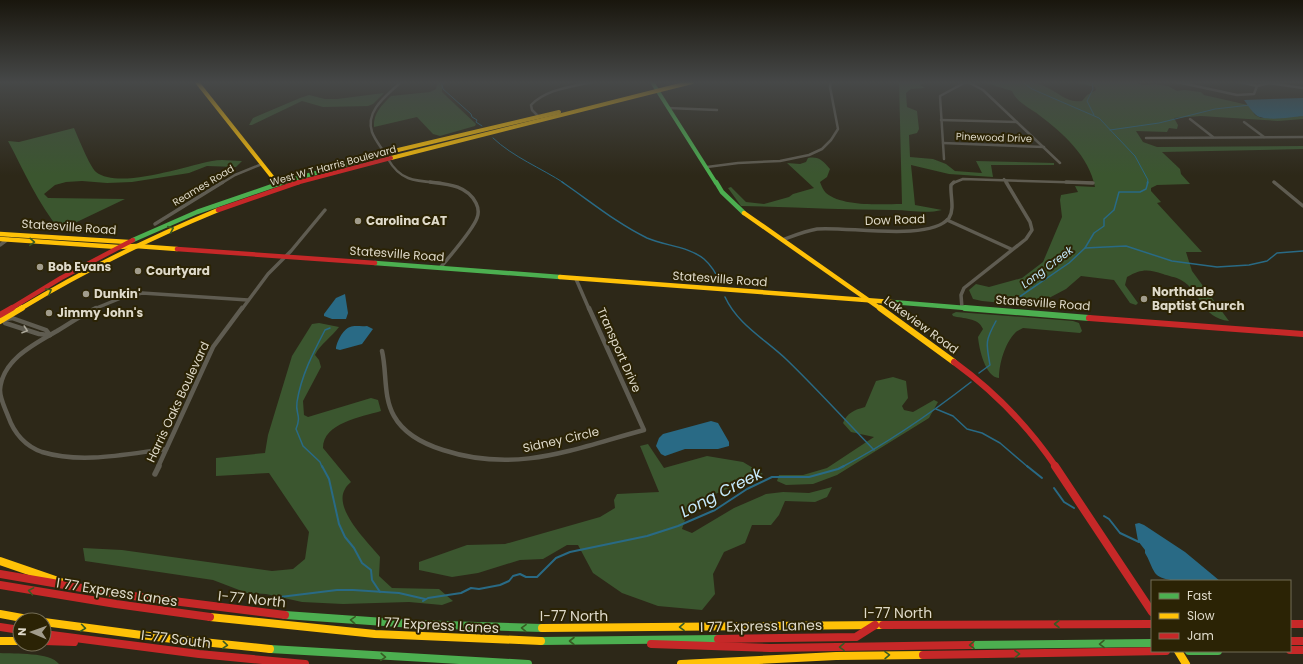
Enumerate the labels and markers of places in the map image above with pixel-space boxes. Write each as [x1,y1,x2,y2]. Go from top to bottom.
place label: Carolina CAT [366,212,447,229]
marker: Carolina CAT [353,216,363,226]
place label: Bob Evans [48,258,111,275]
marker: Bob Evans [35,262,45,272]
place label: Courtyard [146,262,210,279]
marker: Courtyard [133,266,143,276]
place label: Northdale Baptist Church [1152,283,1245,314]
place label: Dunkin' [94,285,141,302]
marker: Dunkin' [81,289,91,299]
marker: Northdale Baptist Church [1139,294,1149,304]
place label: Jimmy John's [57,304,143,321]
marker: Jimmy John's [44,308,54,318]

